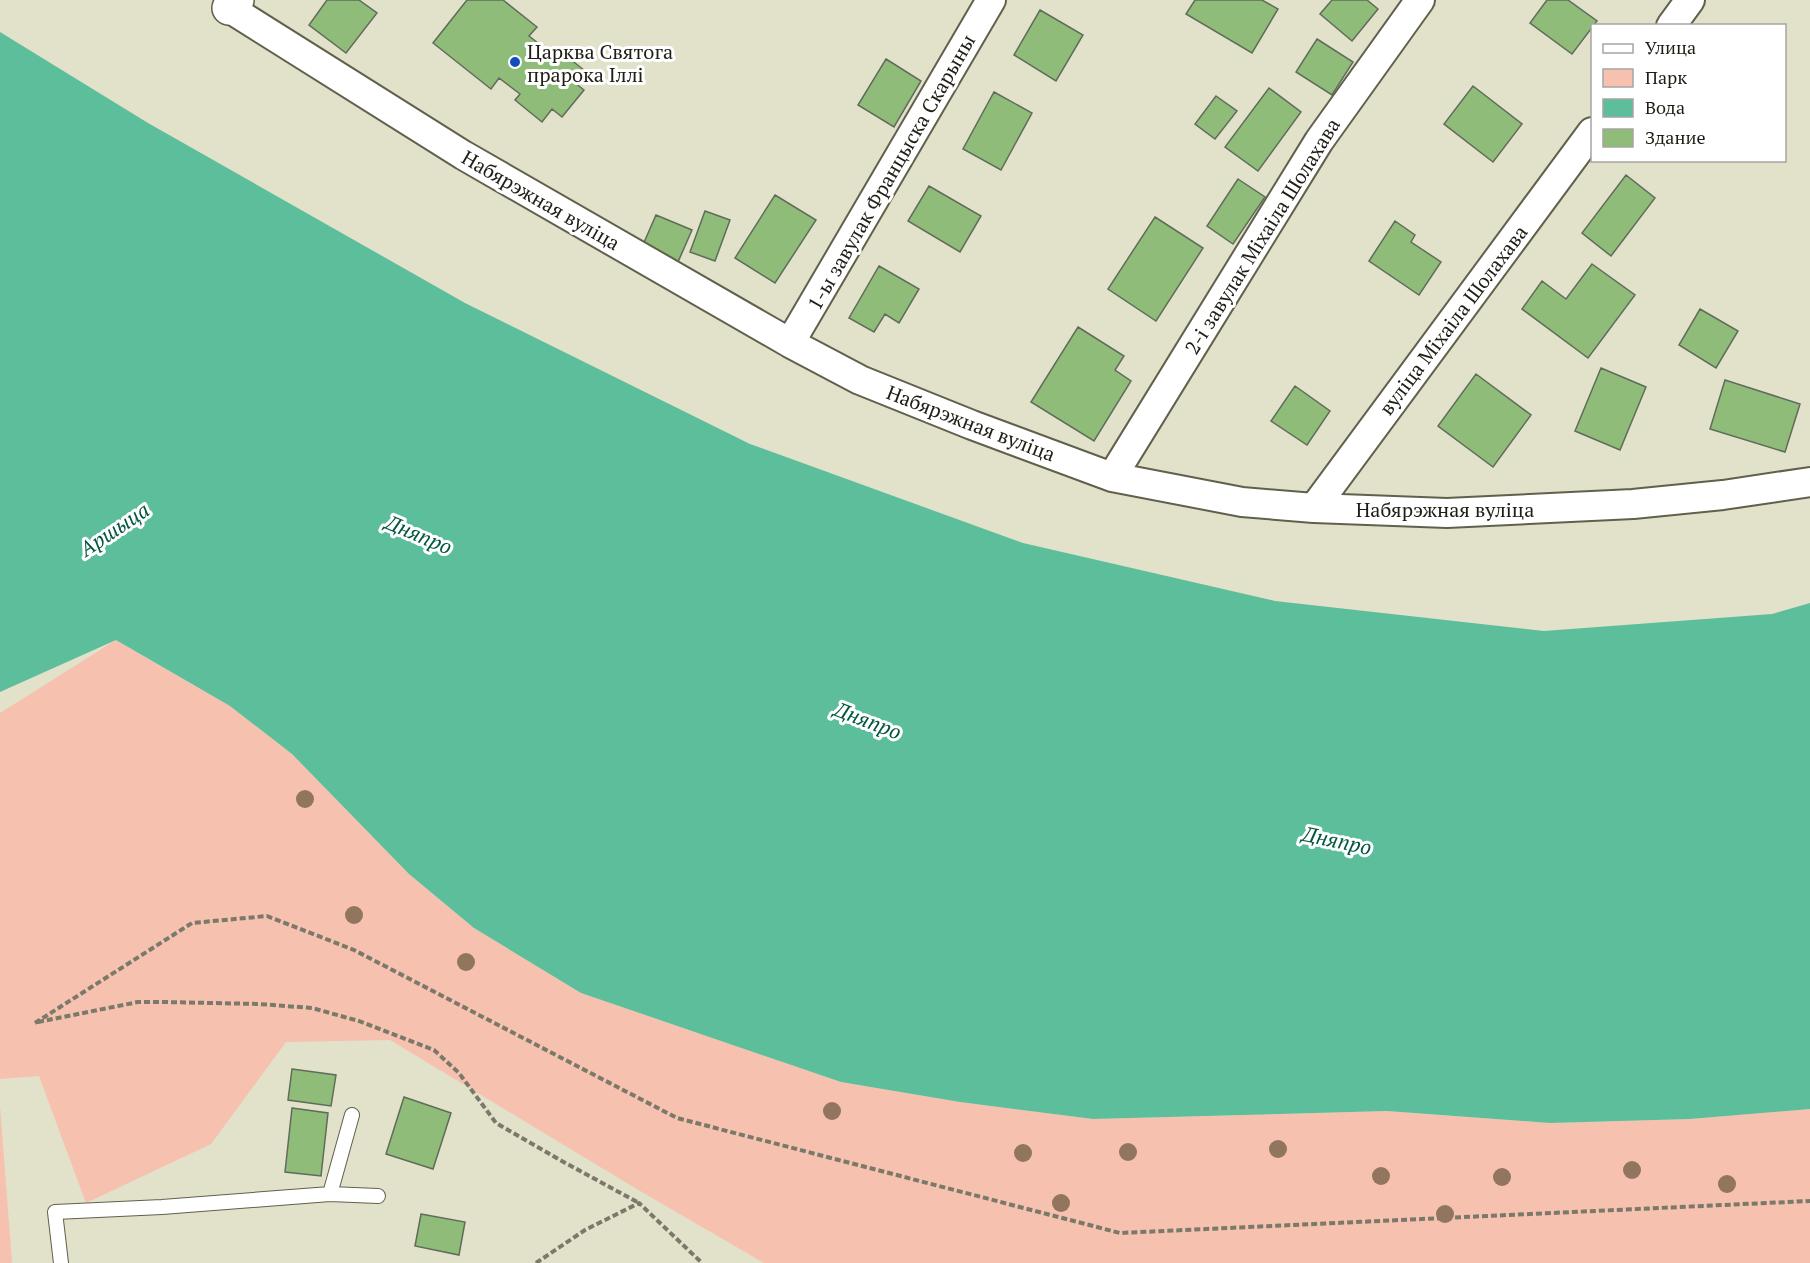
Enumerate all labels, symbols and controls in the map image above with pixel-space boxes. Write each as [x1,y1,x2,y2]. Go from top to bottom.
legend [1591,24,1786,162]
street label: 1-ы завулак Францыска Скарыны [801,29,981,315]
text: Улица [1645,35,1696,59]
place label: Царква Святога прарока Іллі [527,38,673,88]
marker: Царква Святога прарока Іллі [508,55,522,69]
text: Парк [1645,65,1687,89]
text: Вода [1645,95,1685,119]
street label: 2-і завулак Міхаіла Шолахава [1178,113,1346,359]
text: Здание [1645,125,1705,149]
street label: Набярэжная вуліца [457,144,625,256]
street label: вуліца Міхаіла Шолахава [1373,220,1533,420]
street label: Набярэжная вуліца [883,378,1059,468]
water label: Аршыца [72,495,154,564]
street label: Набярэжная вуліца [1356,496,1534,523]
water label: Дняпро [379,507,457,561]
water label: Дняпро [828,694,906,746]
water label: Дняпро [1298,819,1374,861]

